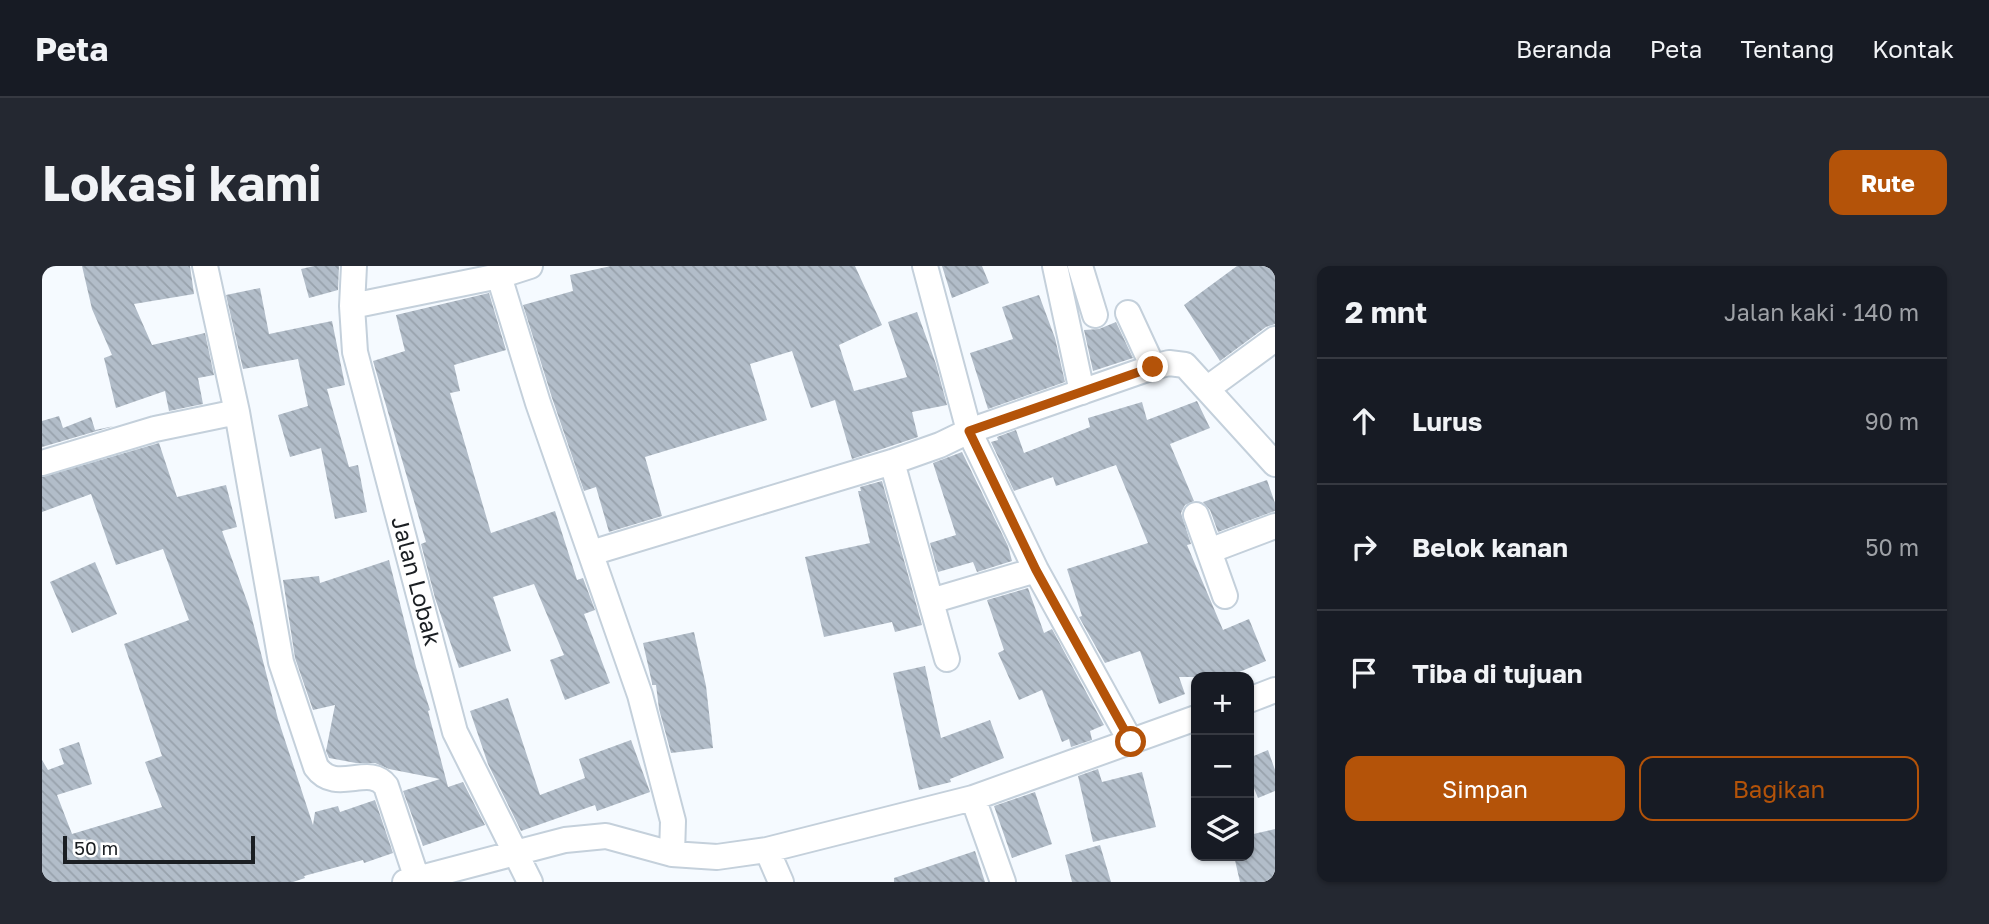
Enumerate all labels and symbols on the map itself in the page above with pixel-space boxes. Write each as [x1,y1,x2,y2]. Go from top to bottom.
route end [1137,351,1168,382]
street label: Jalan Lobak [386,513,448,649]
route start [1115,726,1146,757]
scale bar [63,833,256,865]

